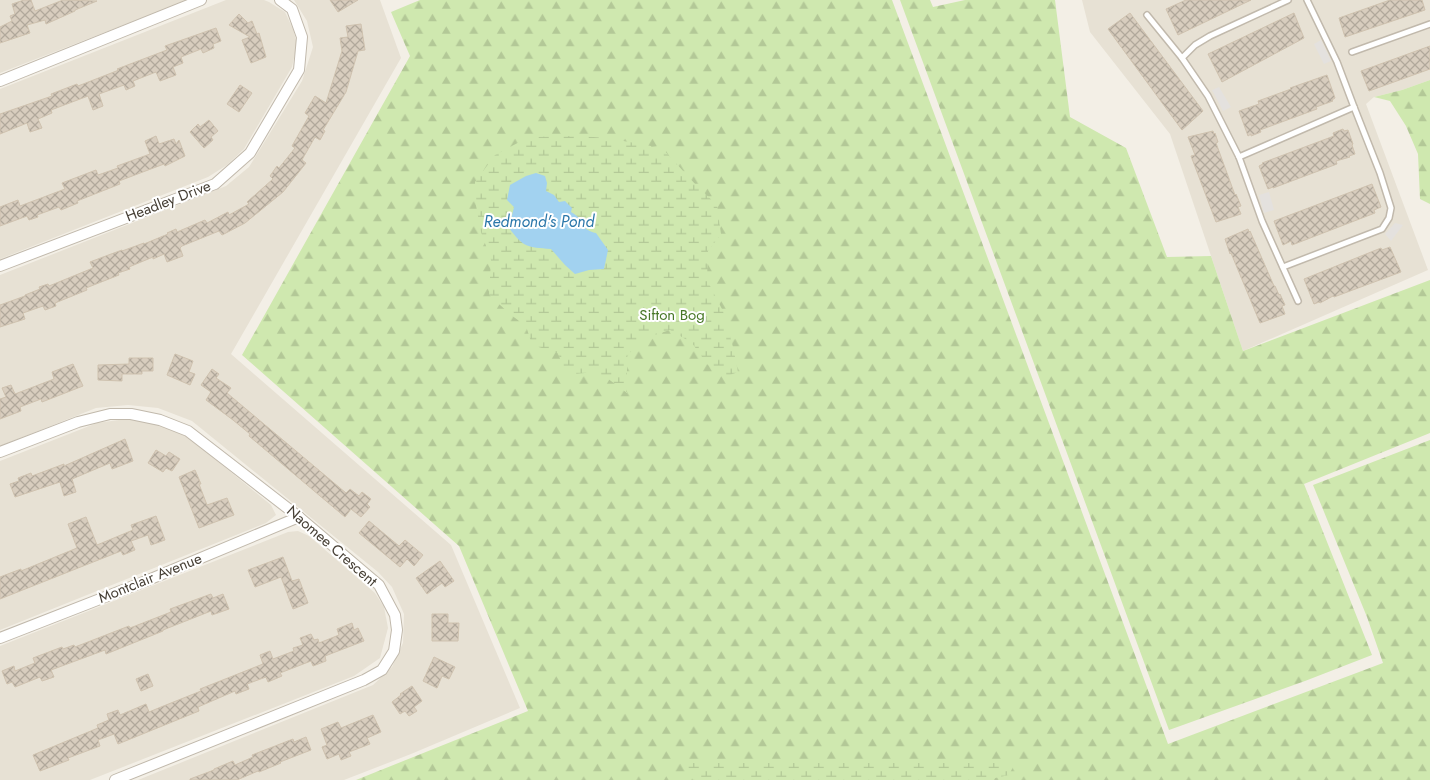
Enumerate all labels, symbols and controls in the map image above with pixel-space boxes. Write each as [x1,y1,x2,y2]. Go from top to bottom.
street label: Headley Drive [122,175,214,227]
water label: Redmond's Pond [484,210,595,233]
park label: Sifton Bog [639,304,705,326]
street label: Naomee Crescent [282,500,383,592]
street label: Montclair Avenue [95,547,205,609]

